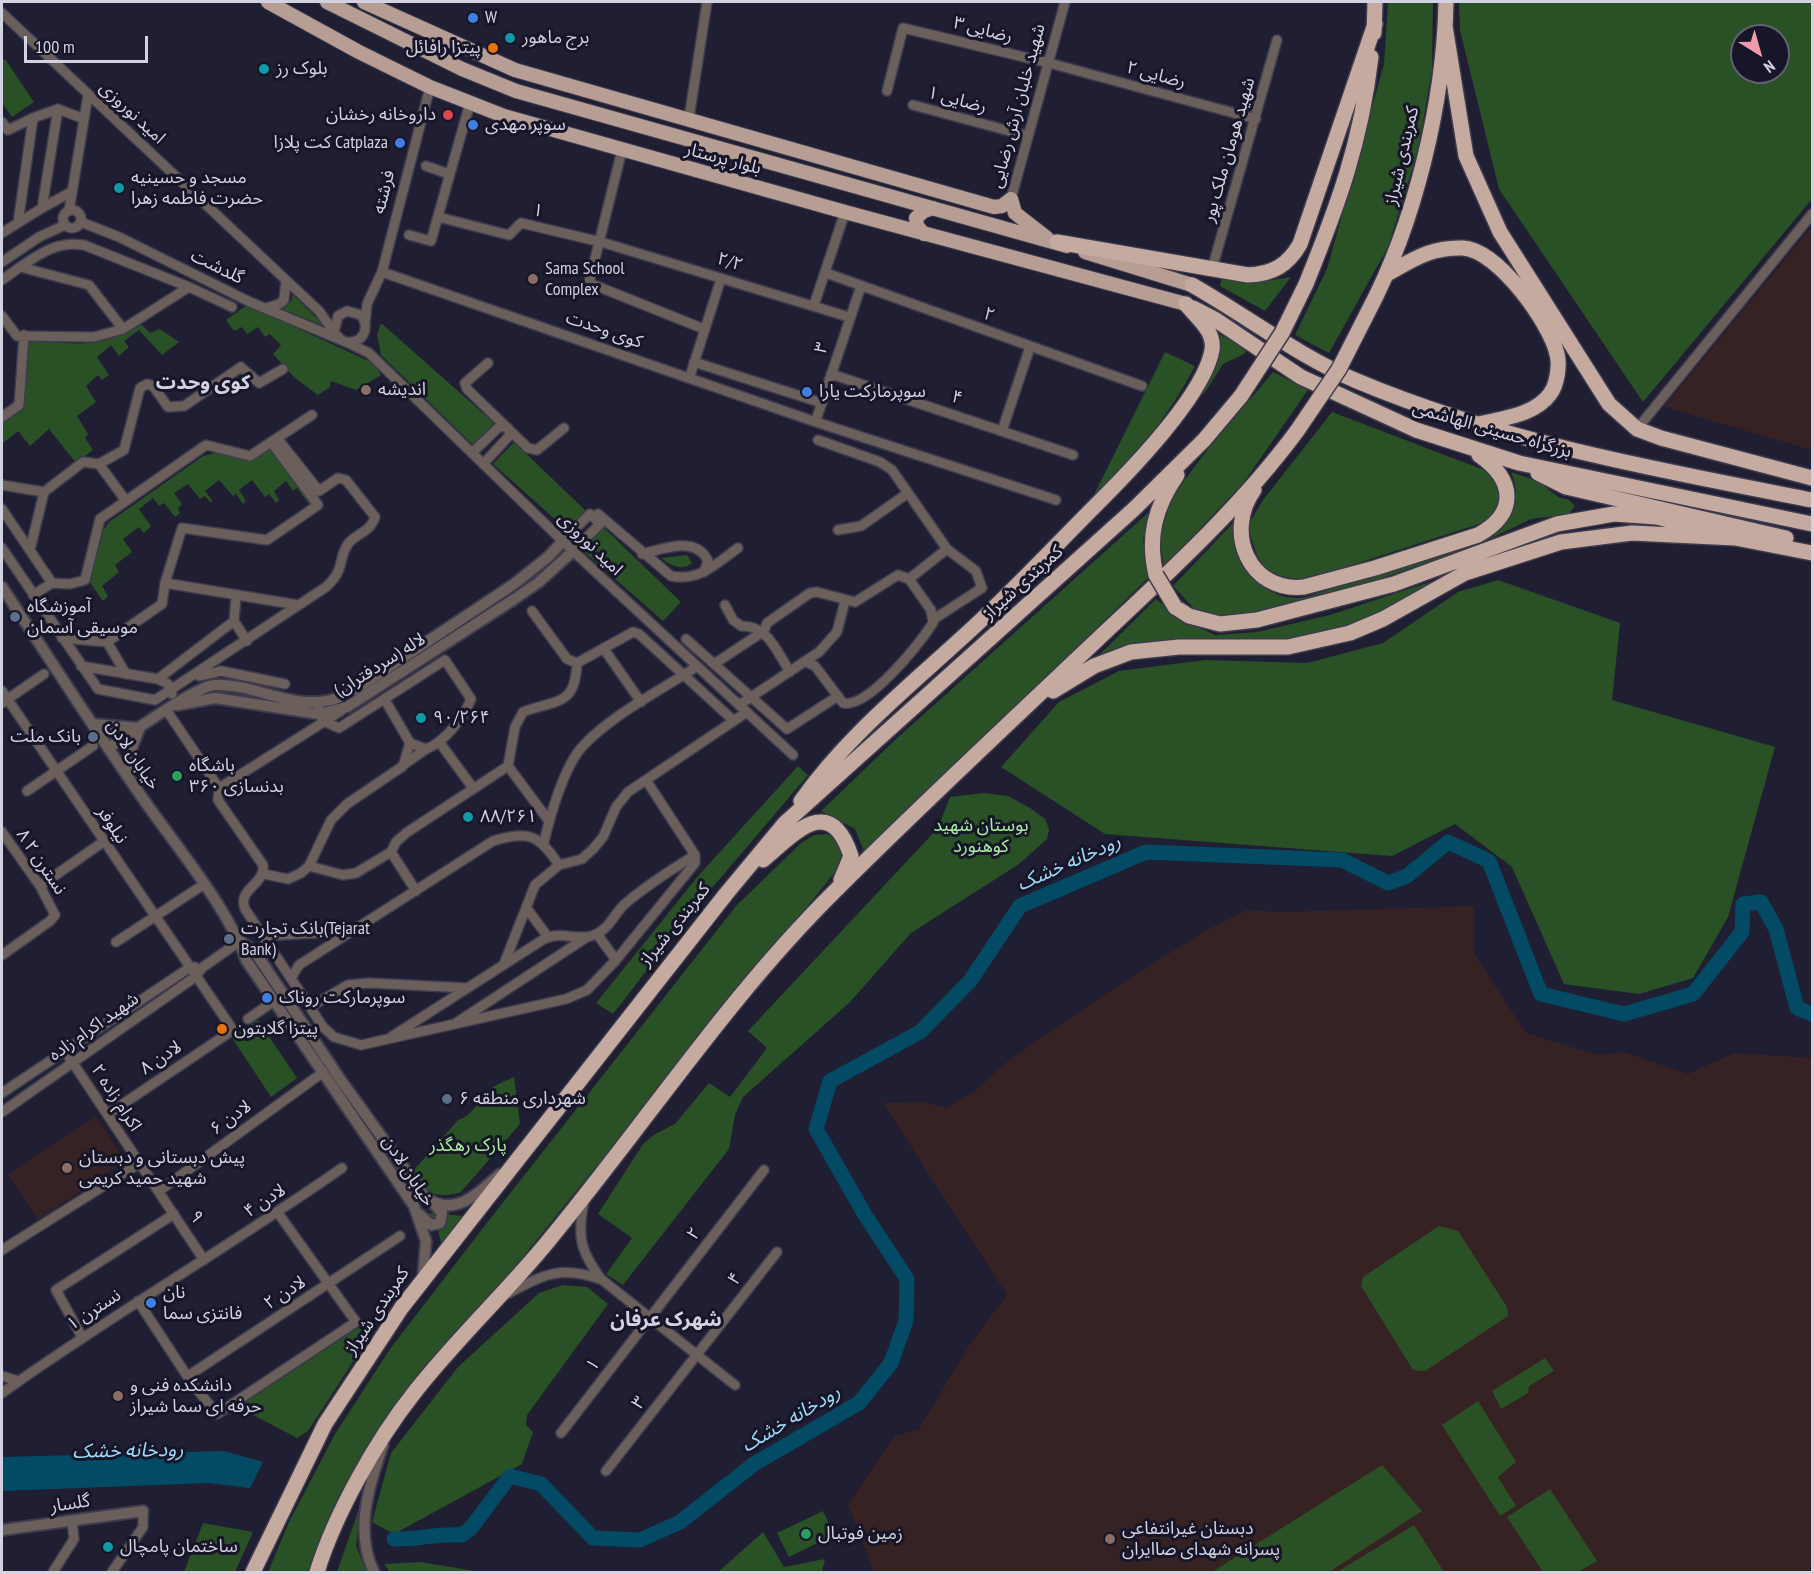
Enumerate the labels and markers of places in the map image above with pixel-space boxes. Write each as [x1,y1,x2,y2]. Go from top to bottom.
place label: W [485,7,497,29]
marker: W [466,11,480,25]
place label: برج ماهور [522,27,589,49]
marker: برج ماهور [503,31,517,45]
place label: پیتزا رافائل [406,37,481,59]
marker: پیتزا رافائل [486,41,500,55]
place label: بلوک رز [276,58,328,80]
marker: بلوک رز [257,62,271,76]
place label: داروخانه رخشان [326,104,436,126]
marker: داروخانه رخشان [441,108,455,122]
place label: سوپر مهدی [485,114,566,136]
marker: سوپر مهدی [466,118,480,132]
place label: کت پلازا Catplaza [274,132,388,154]
marker: کت پلازا Catplaza [393,136,407,150]
place label: مسجد و حسینیه حضرت فاطمه زهرا [131,167,263,210]
marker: مسجد و حسینیه حضرت فاطمه زهرا [112,181,126,195]
place label: Sama School Complex [545,258,624,300]
marker: Sama School Complex [526,272,540,286]
place label: اندیشه [378,379,426,401]
place label: سوپرمارکت یارا [819,381,926,403]
marker: اندیشه [359,383,373,397]
marker: سوپرمارکت یارا [800,385,814,399]
place label: آموزشگاه موسیقی آسمان [27,596,138,638]
marker: آموزشگاه موسیقی آسمان [8,610,22,624]
place label: ۹۰/۲۶۴ [433,707,490,729]
marker: ۹۰/۲۶۴ [414,711,428,725]
place label: بانک ملت [10,726,81,748]
marker: بانک ملت [86,730,100,744]
place label: باشگاه بدنسازی ۳۶۰ [189,755,284,798]
marker: باشگاه بدنسازی ۳۶۰ [170,769,184,783]
place label: ۸۸/۲۶۱ [480,806,537,828]
marker: ۸۸/۲۶۱ [461,810,475,824]
place label: بانک تجارت(Tejarat Bank) [241,918,370,960]
marker: بانک تجارت(Tejarat Bank) [222,932,236,946]
place label: سوپرمارکت روناک [279,987,405,1009]
marker: سوپرمارکت روناک [260,991,274,1005]
place label: پیتزا گلابتون [234,1018,318,1040]
marker: پیتزا گلابتون [215,1022,229,1036]
place label: شهرداری منطقه ۶ [459,1088,586,1110]
marker: شهرداری منطقه ۶ [440,1092,454,1106]
place label: پیش دبستانی و دبستان شهید حمید کریمی [79,1147,245,1190]
marker: پیش دبستانی و دبستان شهید حمید کریمی [60,1161,74,1175]
place label: نان فانتزی سما [163,1282,242,1324]
marker: نان فانتزی سما [144,1296,158,1310]
place label: دانشکده فنی و حرفه ای سما شیراز [130,1375,262,1418]
marker: دانشکده فنی و حرفه ای سما شیراز [111,1389,125,1403]
place label: دبستان غیرانتفاعی پسرانه شهدای صاایران [1122,1518,1280,1561]
place label: زمین فوتبال [818,1523,903,1545]
marker: زمین فوتبال [799,1527,813,1541]
marker: دبستان غیرانتفاعی پسرانه شهدای صاایران [1103,1532,1117,1546]
place label: ساختمان پامچال [120,1536,238,1558]
marker: ساختمان پامچال [101,1540,115,1554]

